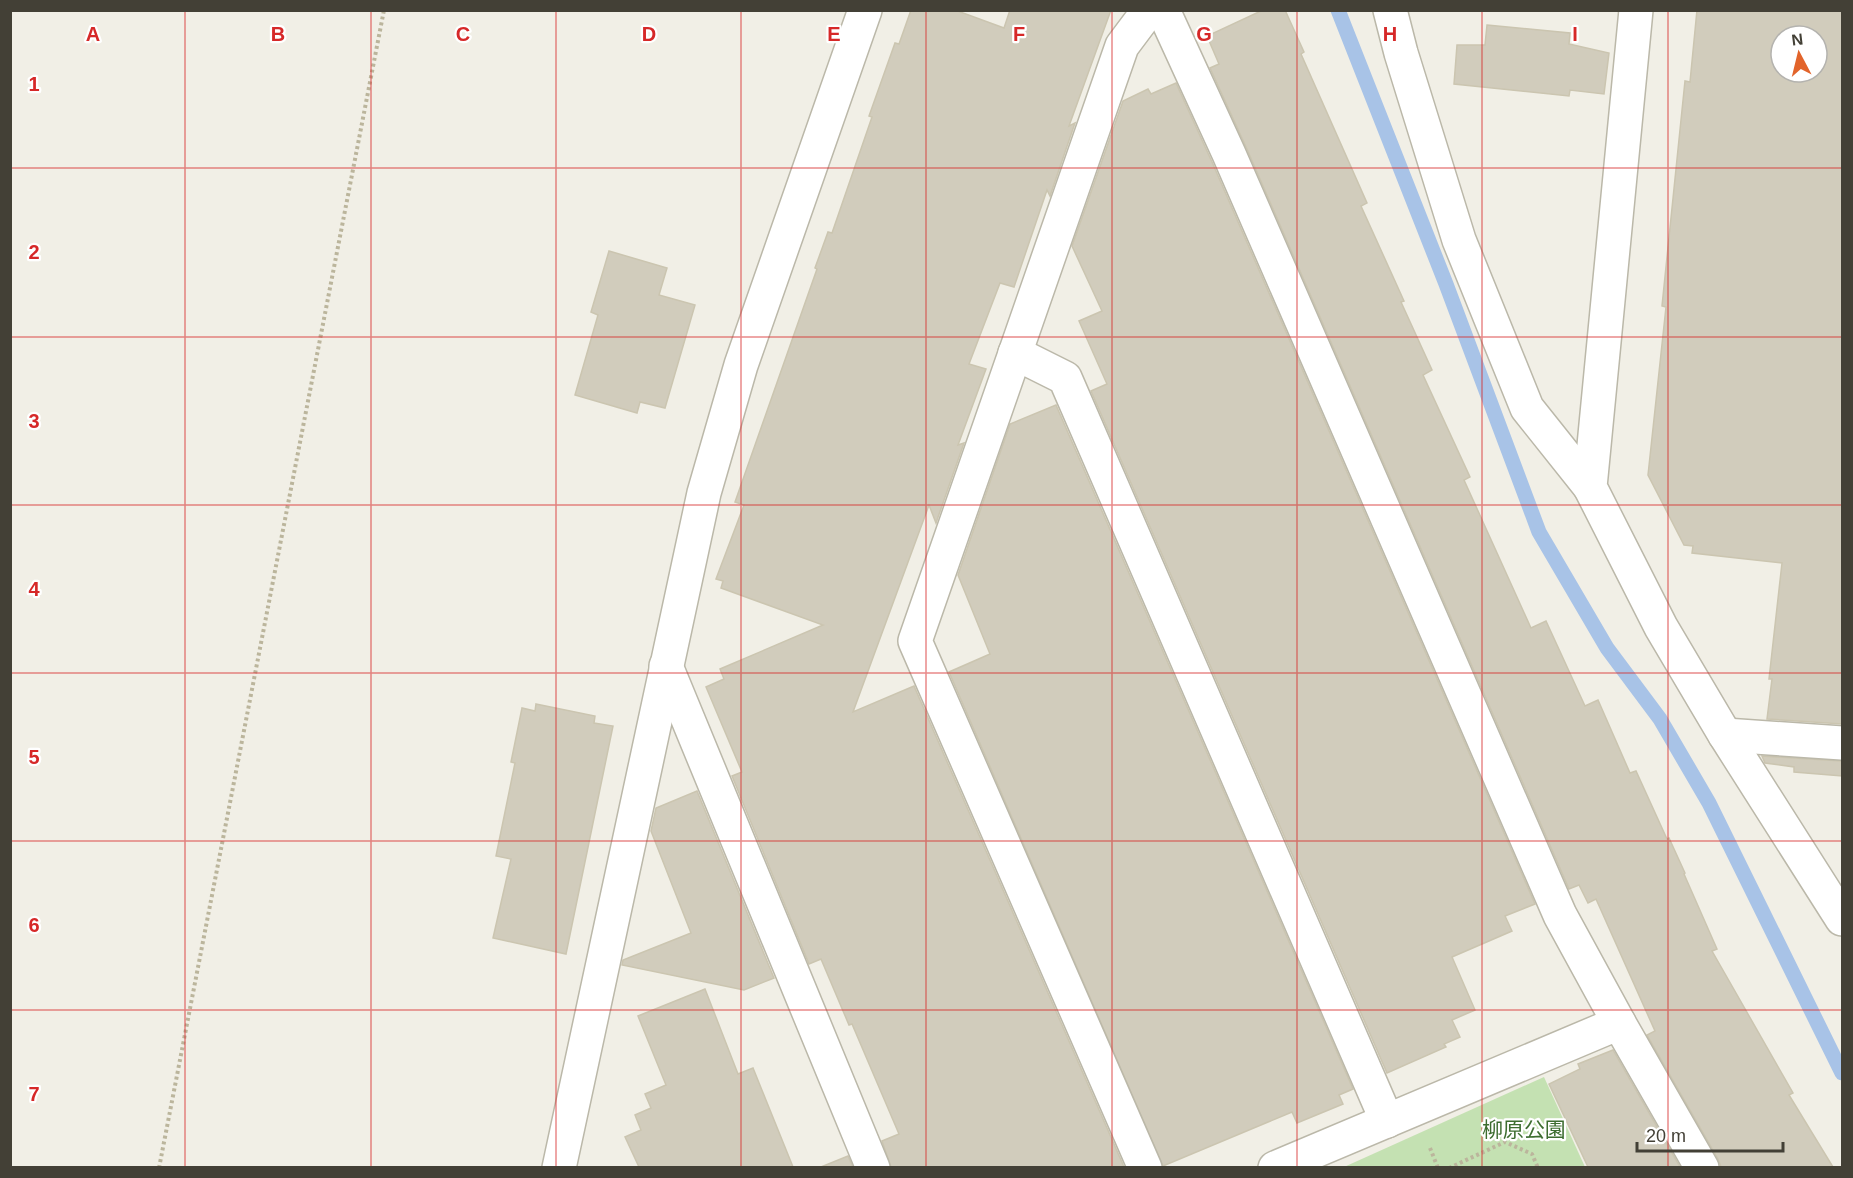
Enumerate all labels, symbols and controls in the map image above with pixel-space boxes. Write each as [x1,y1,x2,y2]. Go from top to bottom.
text: A [86,23,100,45]
text: B [271,23,285,45]
text: C [456,23,470,45]
text: D [642,23,656,45]
text: E [827,23,841,45]
text: F [1013,23,1025,45]
text: G [1196,23,1212,45]
text: H [1383,23,1397,45]
text: I [1572,23,1578,45]
north arrow [1769,24,1829,84]
text: N [1790,30,1804,49]
text: 1 [28,73,40,95]
text: 2 [28,241,40,263]
text: 3 [28,410,40,432]
text: 4 [28,578,40,600]
text: 5 [28,746,40,768]
text: 6 [28,914,40,936]
text: 7 [28,1083,40,1105]
scale bar [1637,1115,1782,1153]
park label: 柳原公園 [1482,1118,1566,1141]
text: 20 m [1646,1126,1686,1146]

